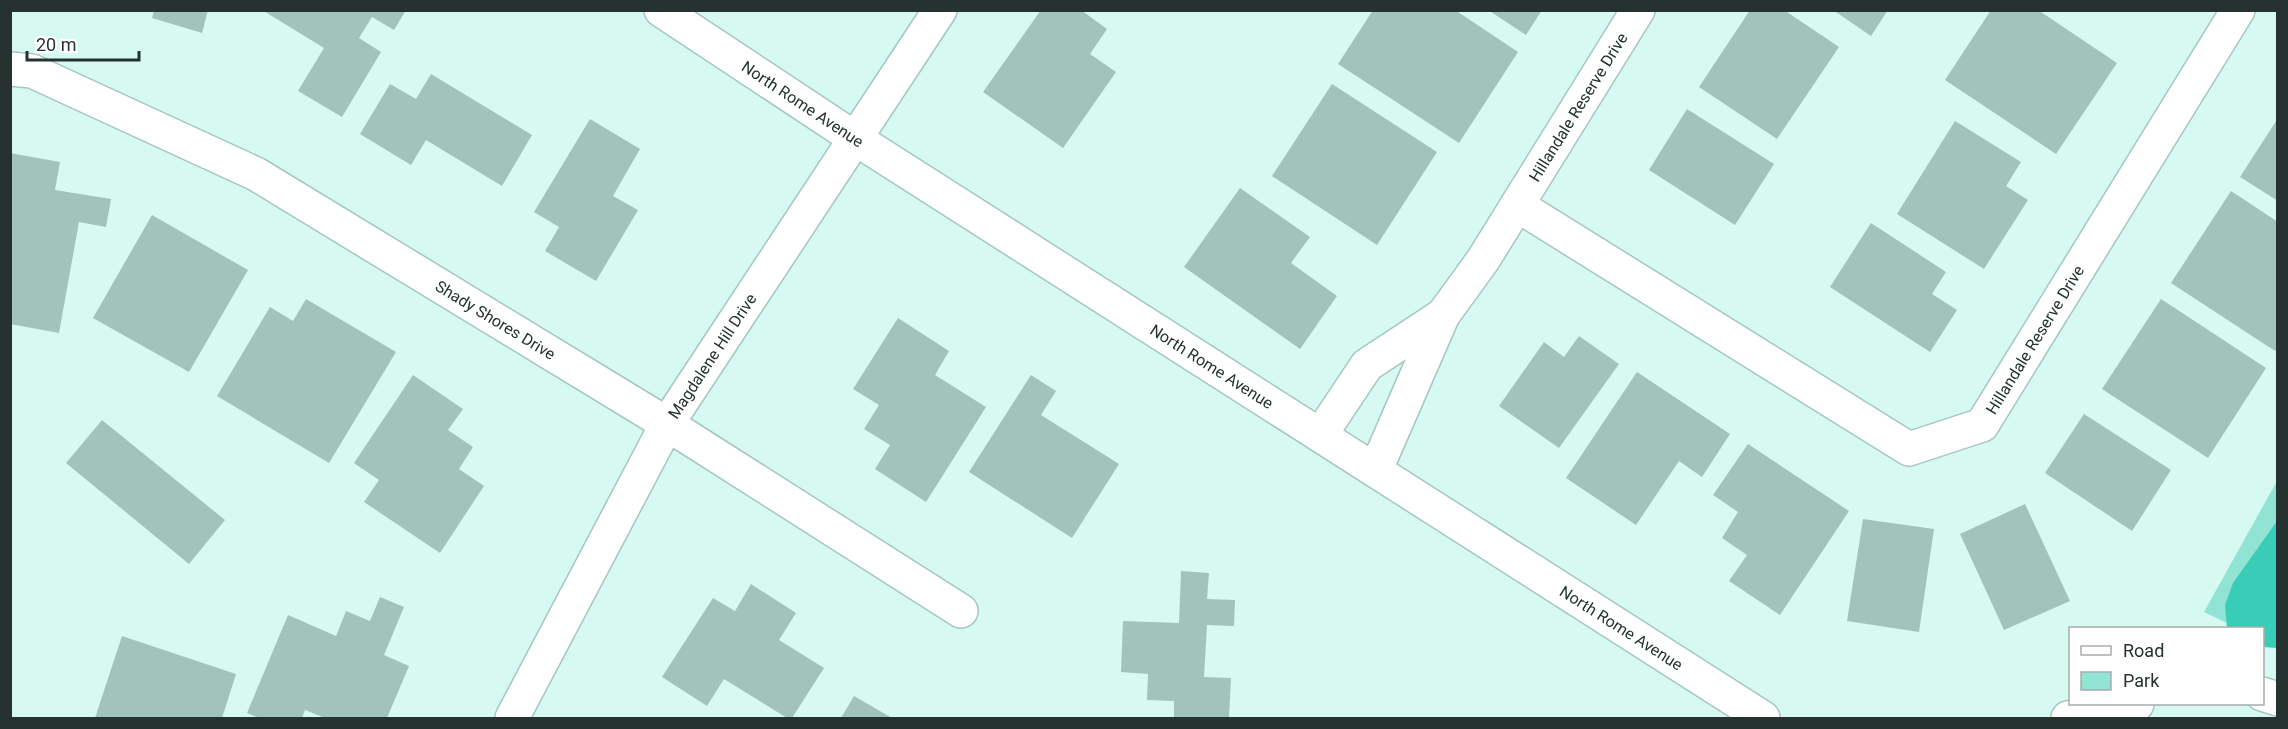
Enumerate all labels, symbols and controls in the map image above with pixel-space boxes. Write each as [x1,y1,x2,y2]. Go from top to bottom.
scale bar [27,24,140,62]
street label: Hillandale Reserve Drive [1525,29,1631,185]
text: 20 m [36,34,76,55]
street label: North Rome Avenue [738,57,867,151]
street label: Hillandale Reserve Drive [1982,262,2088,417]
street label: Shady Shores Drive [432,276,559,363]
street label: Magdalene Hill Drive [664,290,760,422]
street label: North Rome Avenue [1147,320,1277,412]
street label: North Rome Avenue [1556,581,1687,674]
legend [2069,627,2264,705]
text: Road [2123,640,2164,661]
text: Park [2123,670,2160,691]

